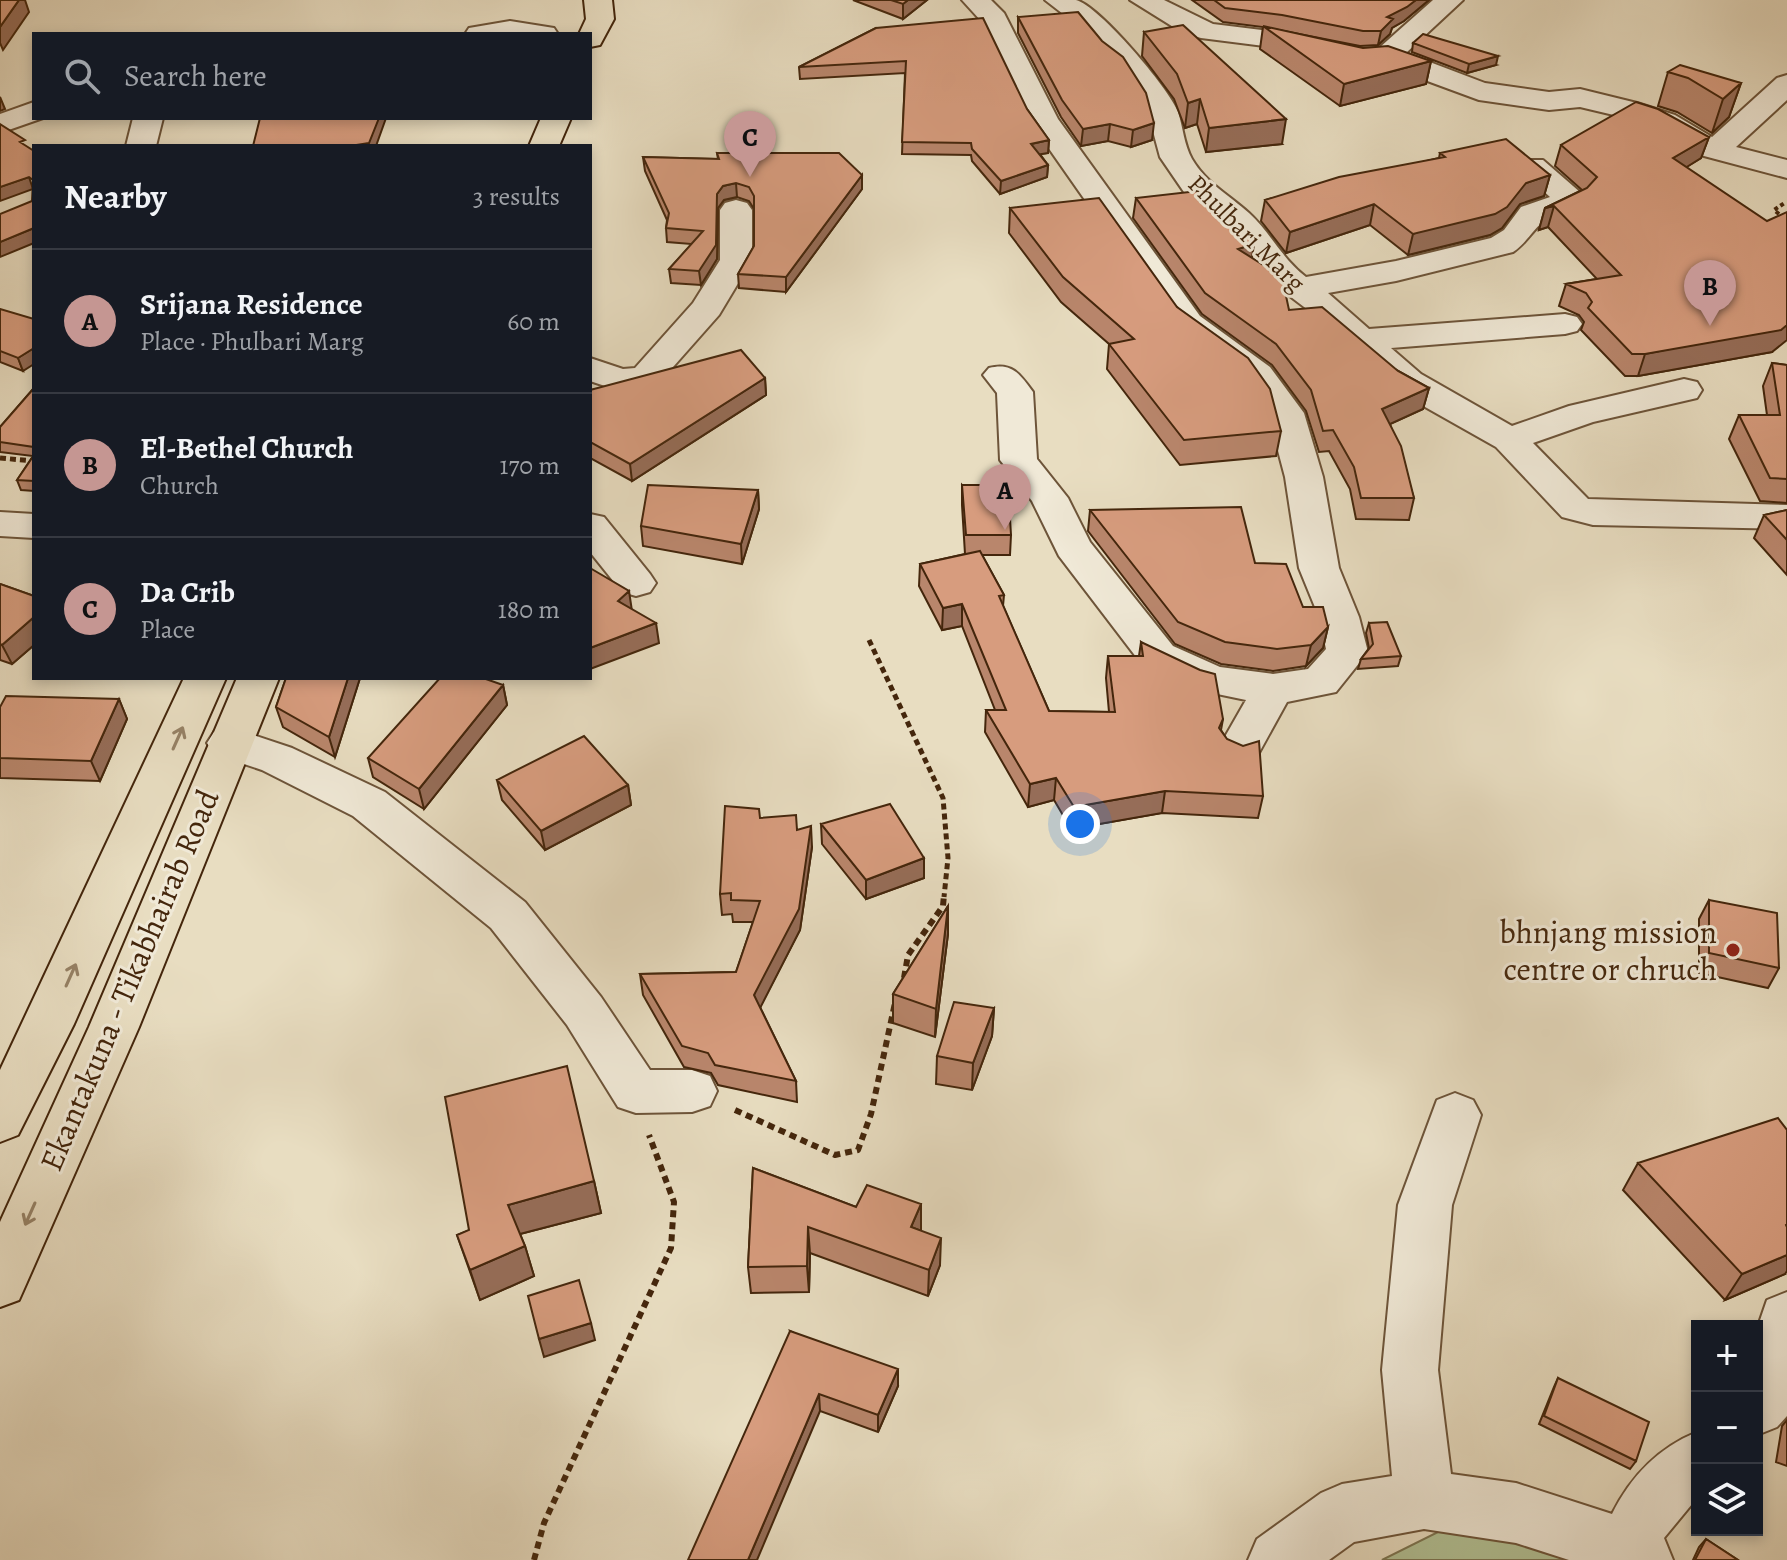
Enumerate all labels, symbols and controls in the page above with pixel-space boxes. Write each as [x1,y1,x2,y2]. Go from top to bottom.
search box [32,32,592,120]
icon: search [60,54,104,98]
text: Search here [124,56,267,96]
pin: C [724,111,776,177]
street label: Phulbari Marg [1180,167,1313,300]
text: Nearby [64,173,167,220]
text: 3 results [473,179,560,214]
pin: B [1684,260,1736,326]
text: Srijana Residence [140,284,363,324]
text: A [82,304,98,339]
text: 60 m [507,304,560,339]
text: Place · Phulbari Marg [140,324,364,359]
text: El-Bethel Church [140,428,354,468]
text: B [82,448,98,483]
text: 170 m [500,448,560,483]
pin: A [979,464,1031,530]
text: Church [140,468,219,503]
text: Da Crib [140,572,235,612]
text: C [82,592,98,627]
text: 180 m [498,592,560,627]
text: Place [140,612,195,647]
one-way arrow [171,726,186,750]
street label: Ekantakuna - Tikabhairab Road [29,782,230,1177]
your location [1060,804,1100,844]
place label: bhnjang mission centre or chruch [1499,910,1717,991]
marker: bhnjang mission centre or chruch [1724,941,1742,959]
one-way arrow [64,963,79,987]
one-way arrow [22,1201,37,1226]
map controls [1691,1320,1763,1536]
button: + [1691,1320,1763,1392]
button: − [1691,1392,1763,1464]
button: layers [1691,1464,1763,1536]

